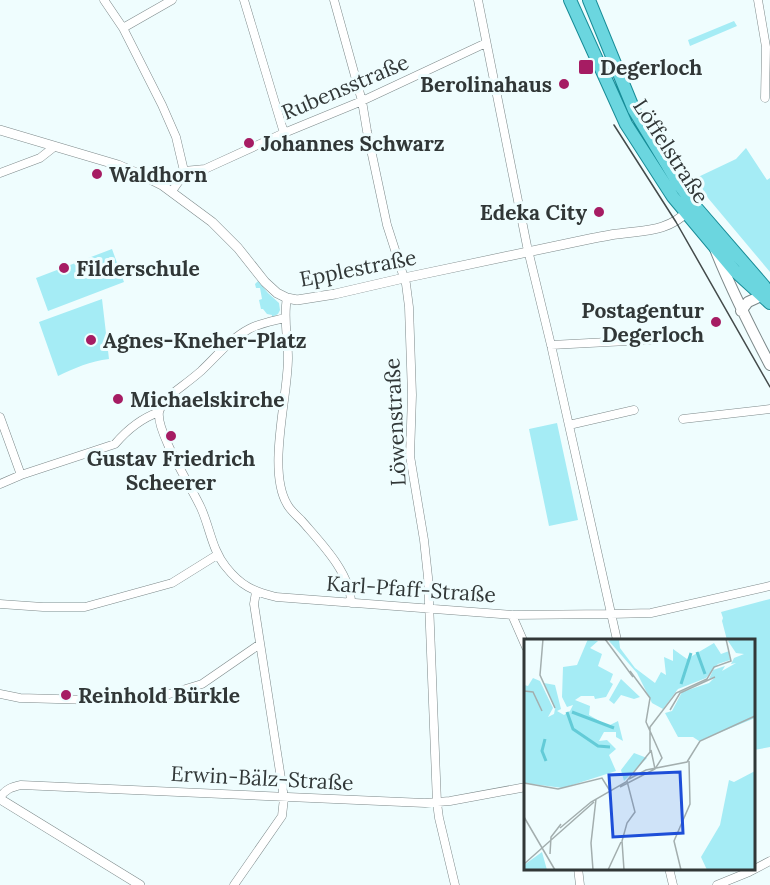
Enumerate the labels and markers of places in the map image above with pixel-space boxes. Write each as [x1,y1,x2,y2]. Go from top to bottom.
place label: Degerloch [600,54,702,81]
marker: Degerloch [577,58,595,76]
place label: Berolinahaus [420,71,552,98]
marker: Berolinahaus [557,77,571,91]
place label: Johannes Schwarz [261,130,445,157]
marker: Johannes Schwarz [242,136,256,150]
place label: Waldhorn [109,161,207,188]
marker: Waldhorn [90,167,104,181]
place label: Edeka City [480,199,587,226]
marker: Edeka City [592,205,606,219]
place label: Filderschule [76,255,200,282]
marker: Filderschule [57,261,71,275]
place label: Postagentur Degerloch [581,297,704,348]
marker: Postagentur Degerloch [709,315,723,329]
place label: Agnes-Kneher-Platz [103,327,307,354]
marker: Agnes-Kneher-Platz [84,333,98,347]
place label: Michaelskirche [130,386,285,413]
marker: Michaelskirche [111,392,125,406]
marker: Gustav Friedrich Scheerer [164,429,178,443]
place label: Gustav Friedrich Scheerer [87,445,255,496]
place label: Reinhold Bürkle [78,682,240,709]
marker: Reinhold Bürkle [59,688,73,702]

